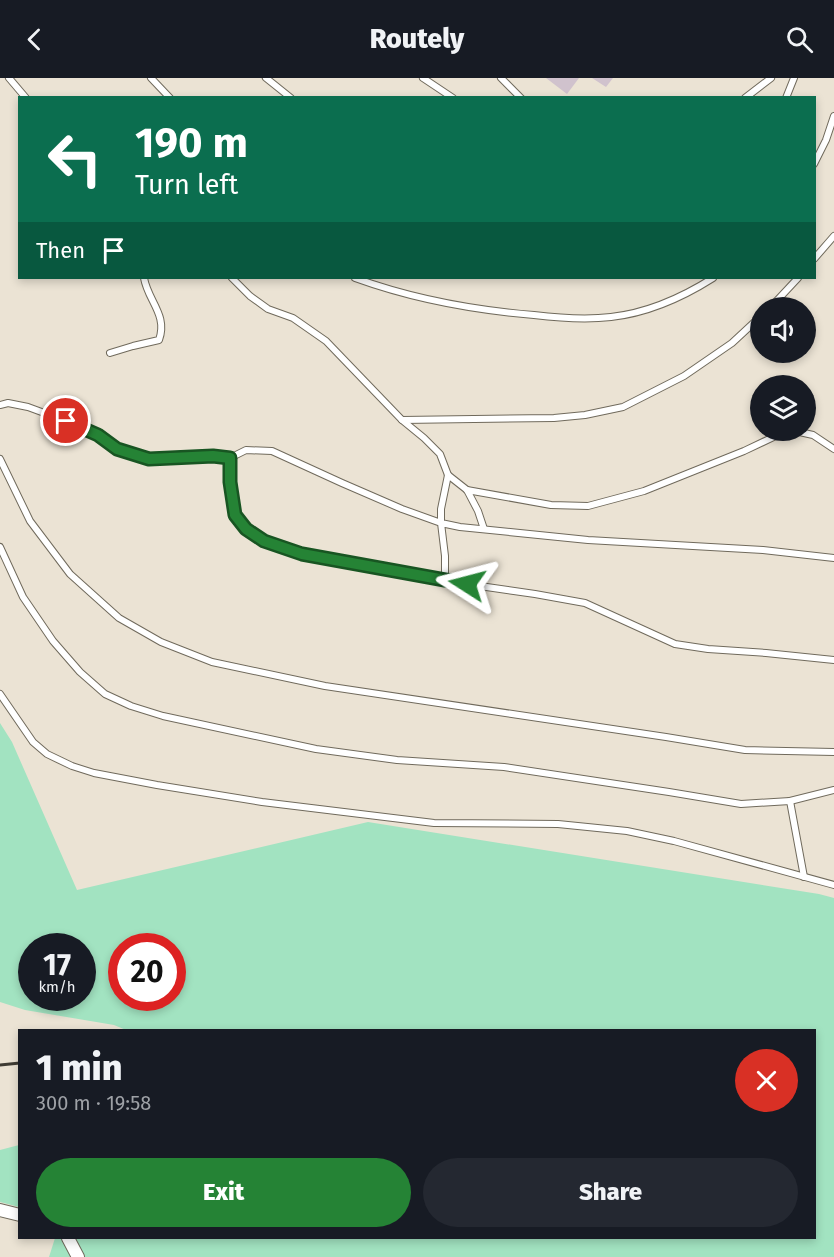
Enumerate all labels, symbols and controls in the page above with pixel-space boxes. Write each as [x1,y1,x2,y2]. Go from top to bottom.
icon: back [18,23,51,56]
text: Routely [370,23,464,55]
icon: search [783,23,816,56]
text: 190 m [135,118,248,168]
icon: left [36,120,114,198]
text: Turn left [135,169,238,201]
icon: arrive [97,234,130,267]
text: Then [36,237,85,264]
map controls [750,297,816,441]
button: sound [750,297,816,363]
button: layers [750,375,816,441]
pin [40,395,91,446]
icon: arrive [49,404,82,437]
position arrow [435,552,499,616]
speed limit sign: 20 [108,933,186,1011]
text: 17 [43,947,71,983]
text: km/h [38,978,76,996]
text: 1 min [36,1046,122,1090]
button: close [735,1049,798,1112]
text: 300 m · 19:58 [36,1091,151,1115]
button: Exit [36,1158,411,1227]
button: Share [423,1158,798,1227]

